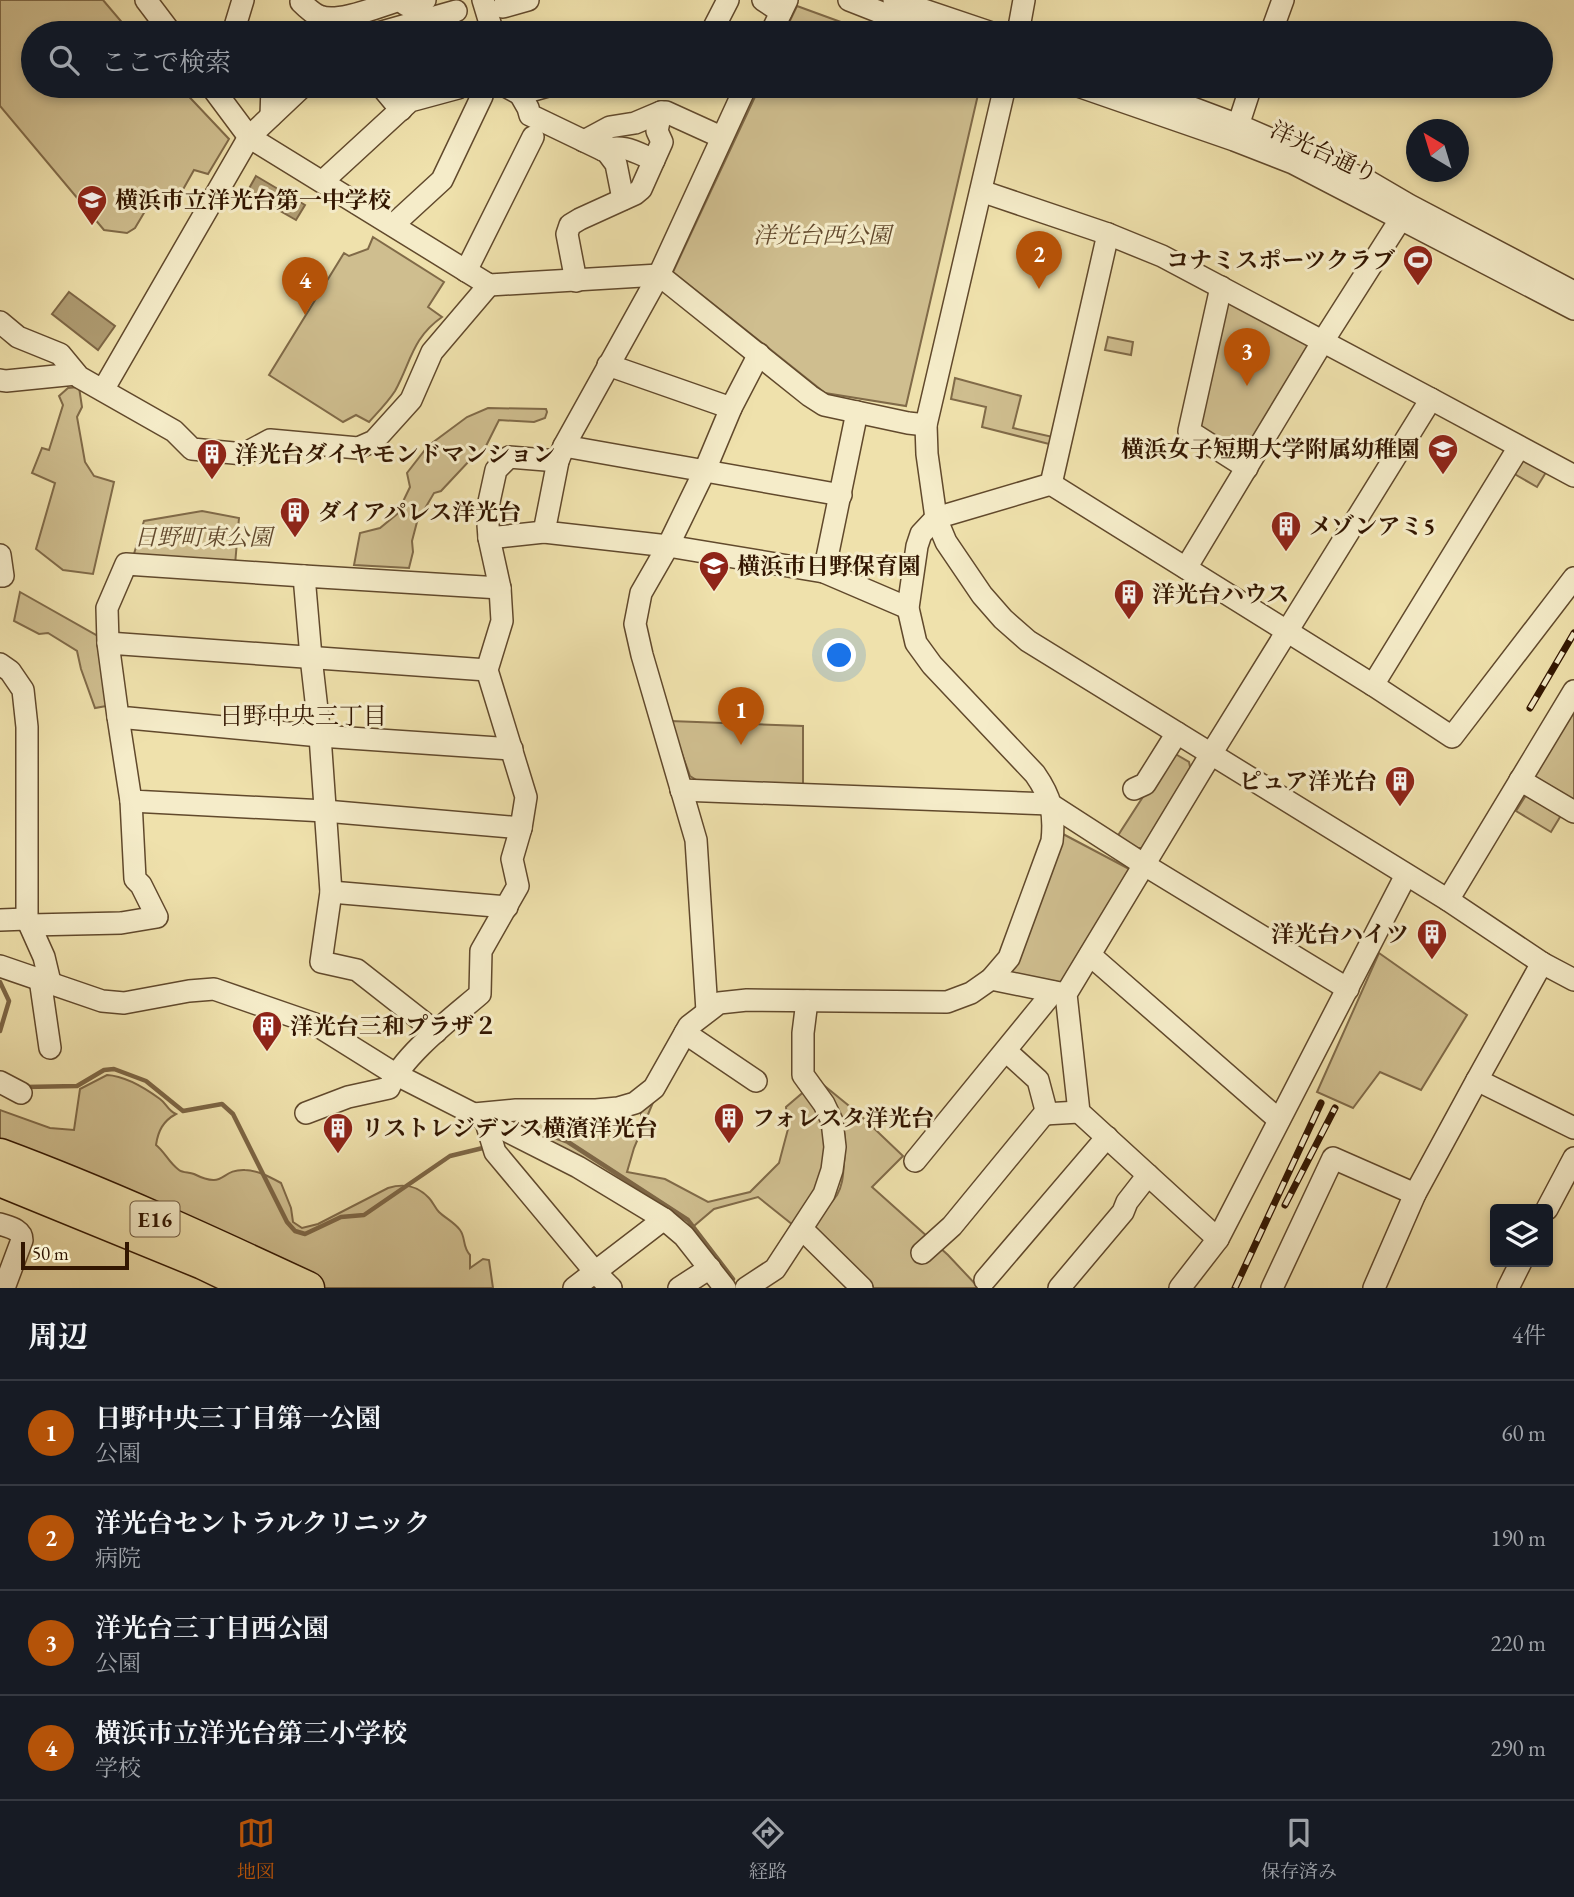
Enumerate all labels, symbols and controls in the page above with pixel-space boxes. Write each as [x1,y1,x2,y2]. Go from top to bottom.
search box [21,21,1553,98]
icon: search [45,41,83,79]
text: ここで検索 [101,45,231,79]
street label: 洋光台通り [1266,114,1382,190]
north arrow [1406,119,1469,182]
school or university icon: 横浜市立洋光台第一中学校 [75,183,109,227]
place label: 横浜市立洋光台第一中学校 [115,185,391,215]
park label: 洋光台西公園 [753,220,895,250]
pin: 2 [1016,231,1062,289]
sports icon: コナミスポーツクラブ [1401,243,1435,287]
place label: コナミスポーツクラブ [1166,245,1395,275]
pin: 4 [282,257,328,315]
pin: 3 [1224,328,1270,386]
school or university icon: 横浜女子短期大学附属幼稚園 [1426,432,1460,476]
place label: 横浜女子短期大学附属幼稚園 [1121,434,1420,464]
building icon: 洋光台ダイヤモンドマンション [195,437,229,481]
place label: 洋光台ダイヤモンドマンション [235,439,556,469]
building icon: ダイアパレス洋光台 [278,495,312,539]
place label: ダイアパレス洋光台 [318,497,521,527]
building icon: メゾンアミ5 [1269,509,1303,553]
place label: メゾンアミ5 [1309,511,1435,541]
park label: 日野町東公園 [134,522,276,552]
school or university icon: 横浜市日野保育園 [697,549,731,593]
place label: 横浜市日野保育園 [737,551,921,581]
building icon: 洋光台ハウス [1112,577,1146,621]
place label: 洋光台ハウス [1152,579,1289,609]
your location [822,638,856,672]
pin: 1 [718,687,764,745]
district label: 日野中央三丁目 [219,700,387,731]
building icon: ピュア洋光台 [1383,764,1417,808]
place label: ピュア洋光台 [1239,766,1377,796]
building icon: 洋光台ハイツ [1415,917,1449,961]
place label: 洋光台ハイツ [1271,919,1409,949]
building icon: 洋光台三和プラザ２ [250,1009,284,1053]
place label: 洋光台三和プラザ２ [290,1011,497,1041]
building icon: フォレスタ洋光台 [712,1101,746,1145]
place label: フォレスタ洋光台 [752,1103,934,1133]
building icon: リストレジデンス横濱洋光台 [321,1111,355,1155]
place label: リストレジデンス横濱洋光台 [361,1113,658,1143]
road number: E16 [130,1202,180,1236]
map controls [1490,1204,1553,1267]
button: layers [1490,1204,1553,1267]
scale bar [21,1239,130,1271]
text: 50 m [32,1241,69,1266]
text: 周辺 [28,1317,88,1356]
text: 4件 [1512,1320,1546,1350]
text: 日野中央三丁目第一公園 [95,1401,381,1435]
text: 1 [45,1418,57,1448]
text: 60 m [1501,1418,1546,1448]
text: 公園 [95,1438,141,1468]
text: 洋光台セントラルクリニック [95,1506,430,1540]
text: 2 [45,1523,57,1553]
text: 190 m [1490,1523,1546,1553]
text: 病院 [95,1543,141,1573]
text: 洋光台三丁目西公園 [95,1611,329,1645]
text: 3 [45,1628,57,1658]
text: 220 m [1490,1628,1546,1658]
text: 公園 [95,1648,141,1678]
text: 横浜市立洋光台第三小学校 [95,1716,407,1750]
text: 4 [45,1733,57,1763]
text: 290 m [1490,1733,1546,1763]
text: 学校 [95,1753,141,1783]
tab: 地図 [237,1814,275,1884]
tab: 経路 [749,1814,787,1884]
tab: 保存済み [1261,1814,1337,1884]

